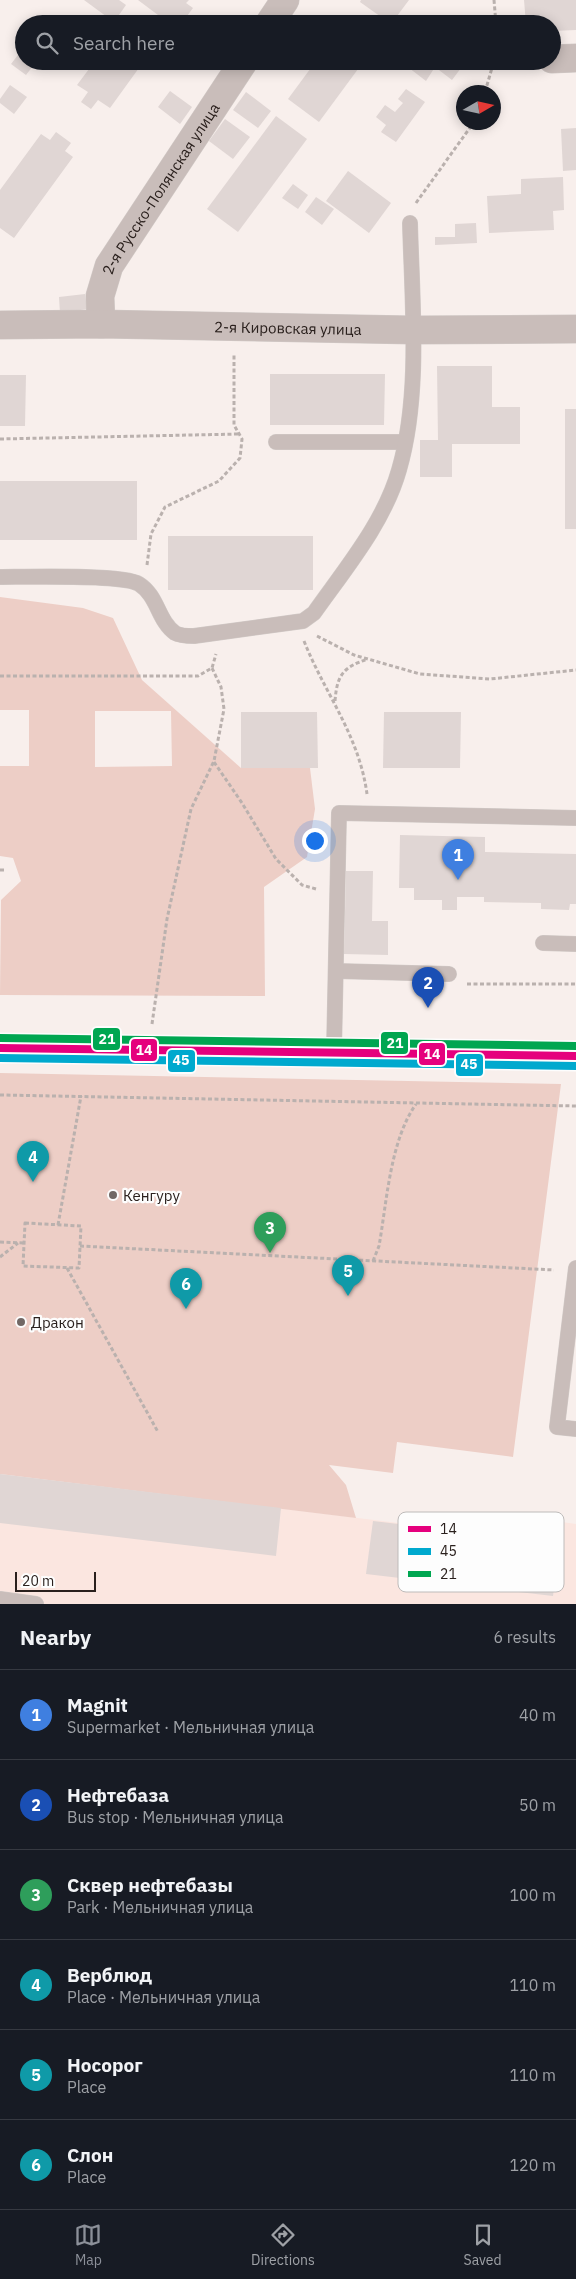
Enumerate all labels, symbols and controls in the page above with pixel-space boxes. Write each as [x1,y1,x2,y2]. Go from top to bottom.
search box [15,15,561,70]
icon: search [33,29,61,57]
text: Search here [73,31,175,55]
north arrow [456,85,501,130]
street label: 2-я Русско-Полянская улица [98,99,223,277]
street label: 2-я Кировская улица [214,317,362,339]
your location [302,828,328,854]
pin: 1 [442,839,474,880]
pin: 2 [412,967,444,1008]
line badge: 21 [92,1027,121,1051]
text: 21 [99,1030,116,1048]
line badge: 21 [380,1031,409,1055]
text: 21 [387,1034,404,1052]
line badge: 14 [130,1038,158,1062]
text: 14 [136,1041,152,1059]
line badge: 14 [418,1042,446,1066]
text: 14 [424,1045,440,1063]
line badge: 45 [167,1049,196,1073]
text: 45 [173,1051,189,1069]
line badge: 45 [455,1053,484,1077]
text: 45 [461,1055,477,1073]
pin: 4 [17,1141,49,1182]
place label: Кенгуру [123,1186,180,1205]
marker: Кенгуру [107,1189,119,1201]
pin: 3 [254,1212,286,1253]
pin: 5 [332,1255,364,1296]
pin: 6 [170,1268,202,1309]
place label: Дракон [31,1313,84,1332]
marker: Дракон [15,1316,27,1328]
legend [398,1512,564,1592]
text: 14 [440,1520,457,1538]
text: 45 [440,1542,457,1560]
text: 21 [440,1565,457,1583]
scale bar [15,1569,96,1592]
text: 20 m [22,1572,54,1590]
text: Nearby [20,1623,91,1651]
text: 6 results [493,1627,556,1647]
text: Magnit [67,1693,128,1717]
text: 1 [31,1705,41,1725]
text: 40 m [519,1705,556,1725]
text: Supermarket · Мельничная улица [67,1717,314,1737]
text: Нефтебаза [67,1783,169,1807]
text: 2 [31,1795,41,1815]
text: 50 m [519,1795,556,1815]
text: Bus stop · Мельничная улица [67,1807,284,1827]
text: Сквер нефтебазы [67,1873,233,1897]
text: 3 [31,1885,41,1905]
text: 100 m [509,1885,556,1905]
text: Park · Мельничная улица [67,1897,253,1917]
text: Верблюд [67,1963,152,1987]
text: 4 [31,1975,41,1995]
text: 110 m [509,1975,556,1995]
text: Place · Мельничная улица [67,1987,260,2007]
text: Носорог [67,2053,143,2077]
text: 5 [31,2065,41,2085]
text: 110 m [509,2065,556,2085]
text: Place [67,2077,106,2097]
text: Слон [67,2143,113,2167]
text: 6 [31,2155,41,2175]
text: 120 m [509,2155,556,2175]
text: Place [67,2167,106,2187]
tab: Map [74,2221,102,2269]
tab: Directions [251,2221,315,2269]
tab: Saved [464,2221,502,2269]

